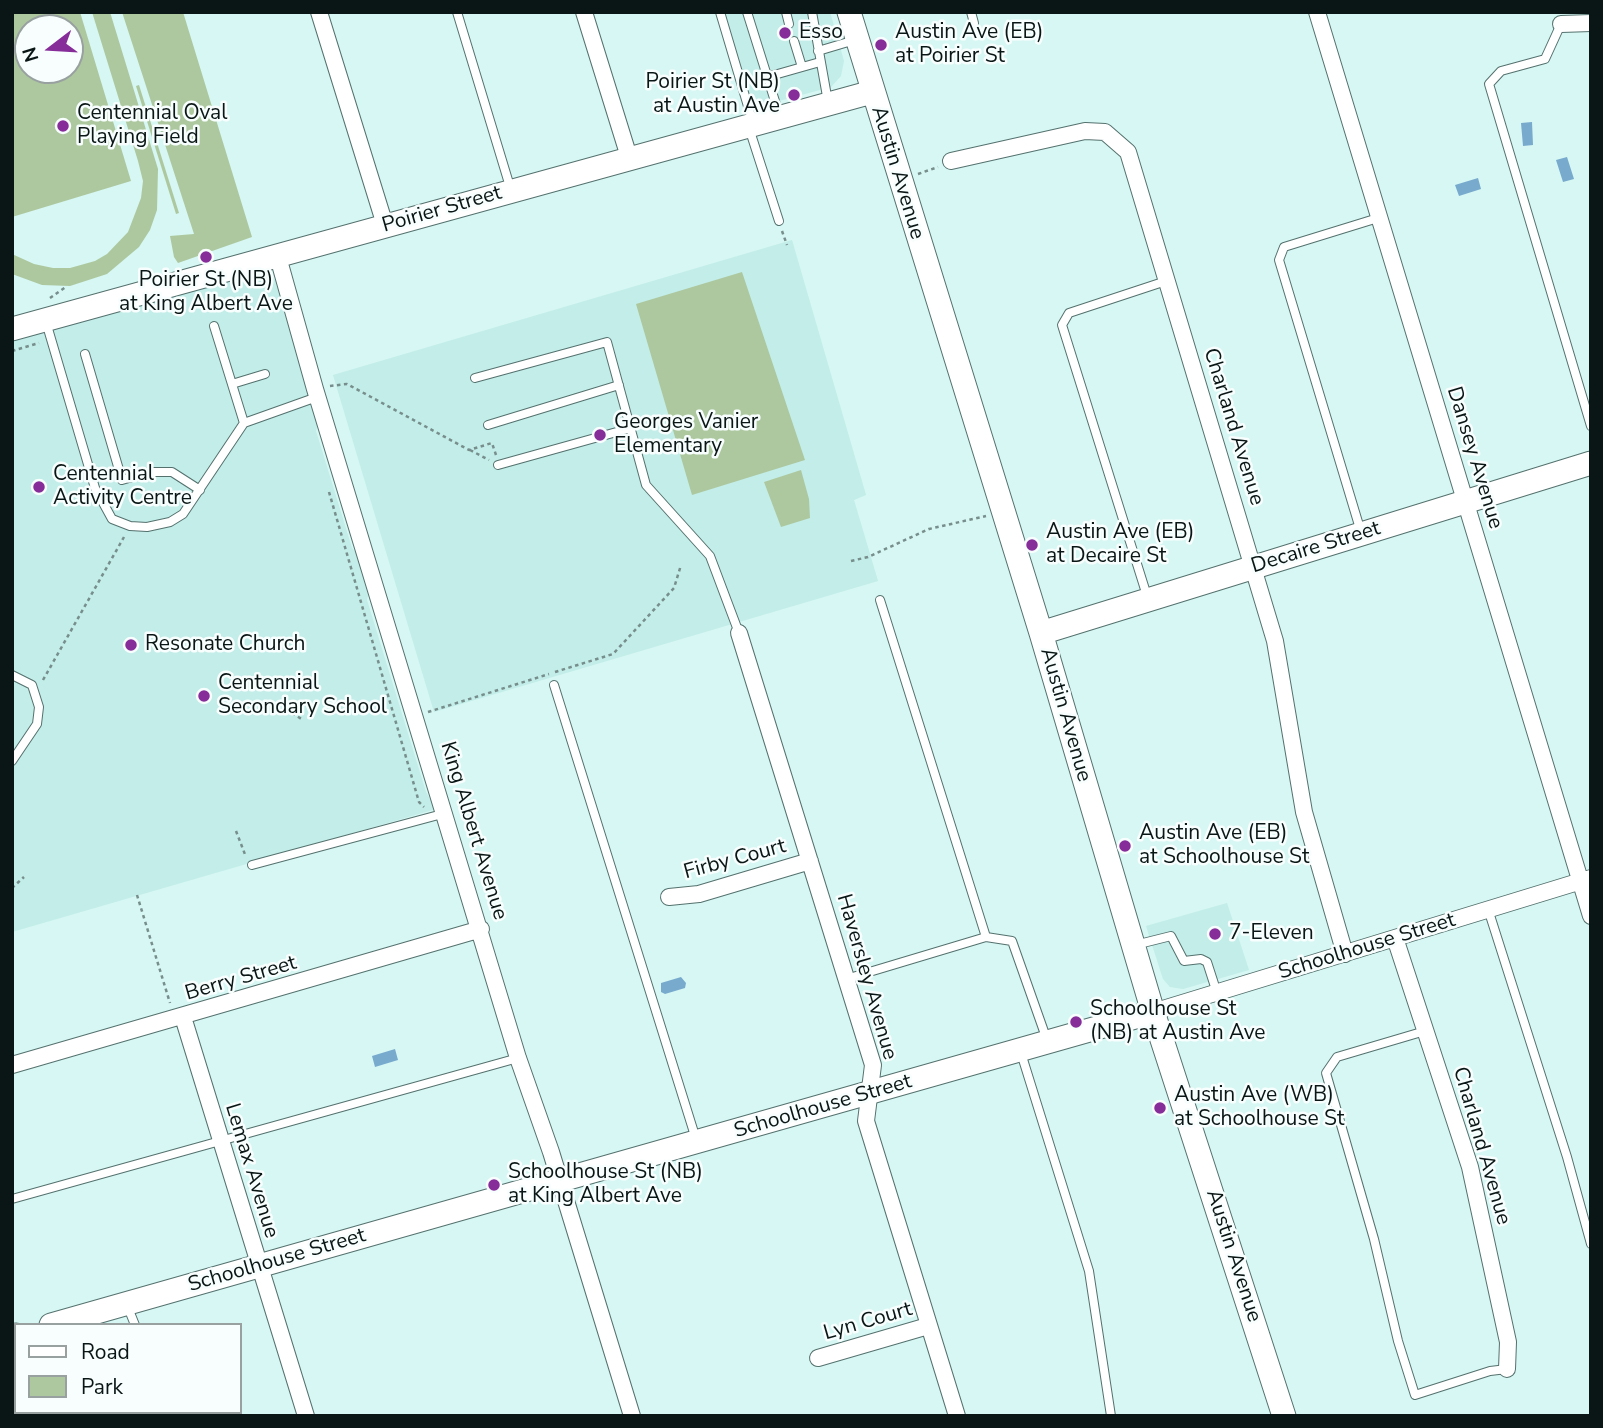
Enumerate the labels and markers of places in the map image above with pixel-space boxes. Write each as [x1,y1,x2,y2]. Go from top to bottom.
place label: Esso [799,20,843,46]
place label: Austin Ave (EB) at Poirier St [895,20,1043,70]
marker: Esso [777,25,793,41]
marker: Austin Ave (EB) at Poirier St [873,37,889,53]
place label: Poirier St (NB) at Austin Ave [645,70,780,120]
marker: Poirier St (NB) at Austin Ave [786,87,802,103]
place label: Centennial Oval Playing Field [77,101,227,151]
marker: Centennial Oval Playing Field [55,118,71,134]
marker: Poirier St (NB) at King Albert Ave [198,249,214,265]
place label: Poirier St (NB) at King Albert Ave [119,268,293,318]
place label: Georges Vanier Elementary [614,410,758,460]
marker: Georges Vanier Elementary [592,427,608,443]
place label: Centennial Activity Centre [53,462,192,512]
marker: Centennial Activity Centre [31,479,47,495]
place label: Austin Ave (EB) at Decaire St [1046,520,1194,570]
marker: Austin Ave (EB) at Decaire St [1024,537,1040,553]
place label: Resonate Church [145,632,306,658]
marker: Resonate Church [123,637,139,653]
place label: Centennial Secondary School [218,671,387,721]
marker: Centennial Secondary School [196,688,212,704]
place label: Austin Ave (EB) at Schoolhouse St [1139,821,1309,871]
marker: Austin Ave (EB) at Schoolhouse St [1117,838,1133,854]
place label: 7-Eleven [1229,921,1314,947]
marker: 7-Eleven [1207,926,1223,942]
place label: Schoolhouse St (NB) at Austin Ave [1090,997,1266,1047]
marker: Schoolhouse St (NB) at Austin Ave [1068,1014,1084,1030]
place label: Austin Ave (WB) at Schoolhouse St [1174,1083,1344,1133]
marker: Austin Ave (WB) at Schoolhouse St [1152,1100,1168,1116]
place label: Schoolhouse St (NB) at King Albert Ave [508,1160,703,1210]
marker: Schoolhouse St (NB) at King Albert Ave [486,1177,502,1193]

